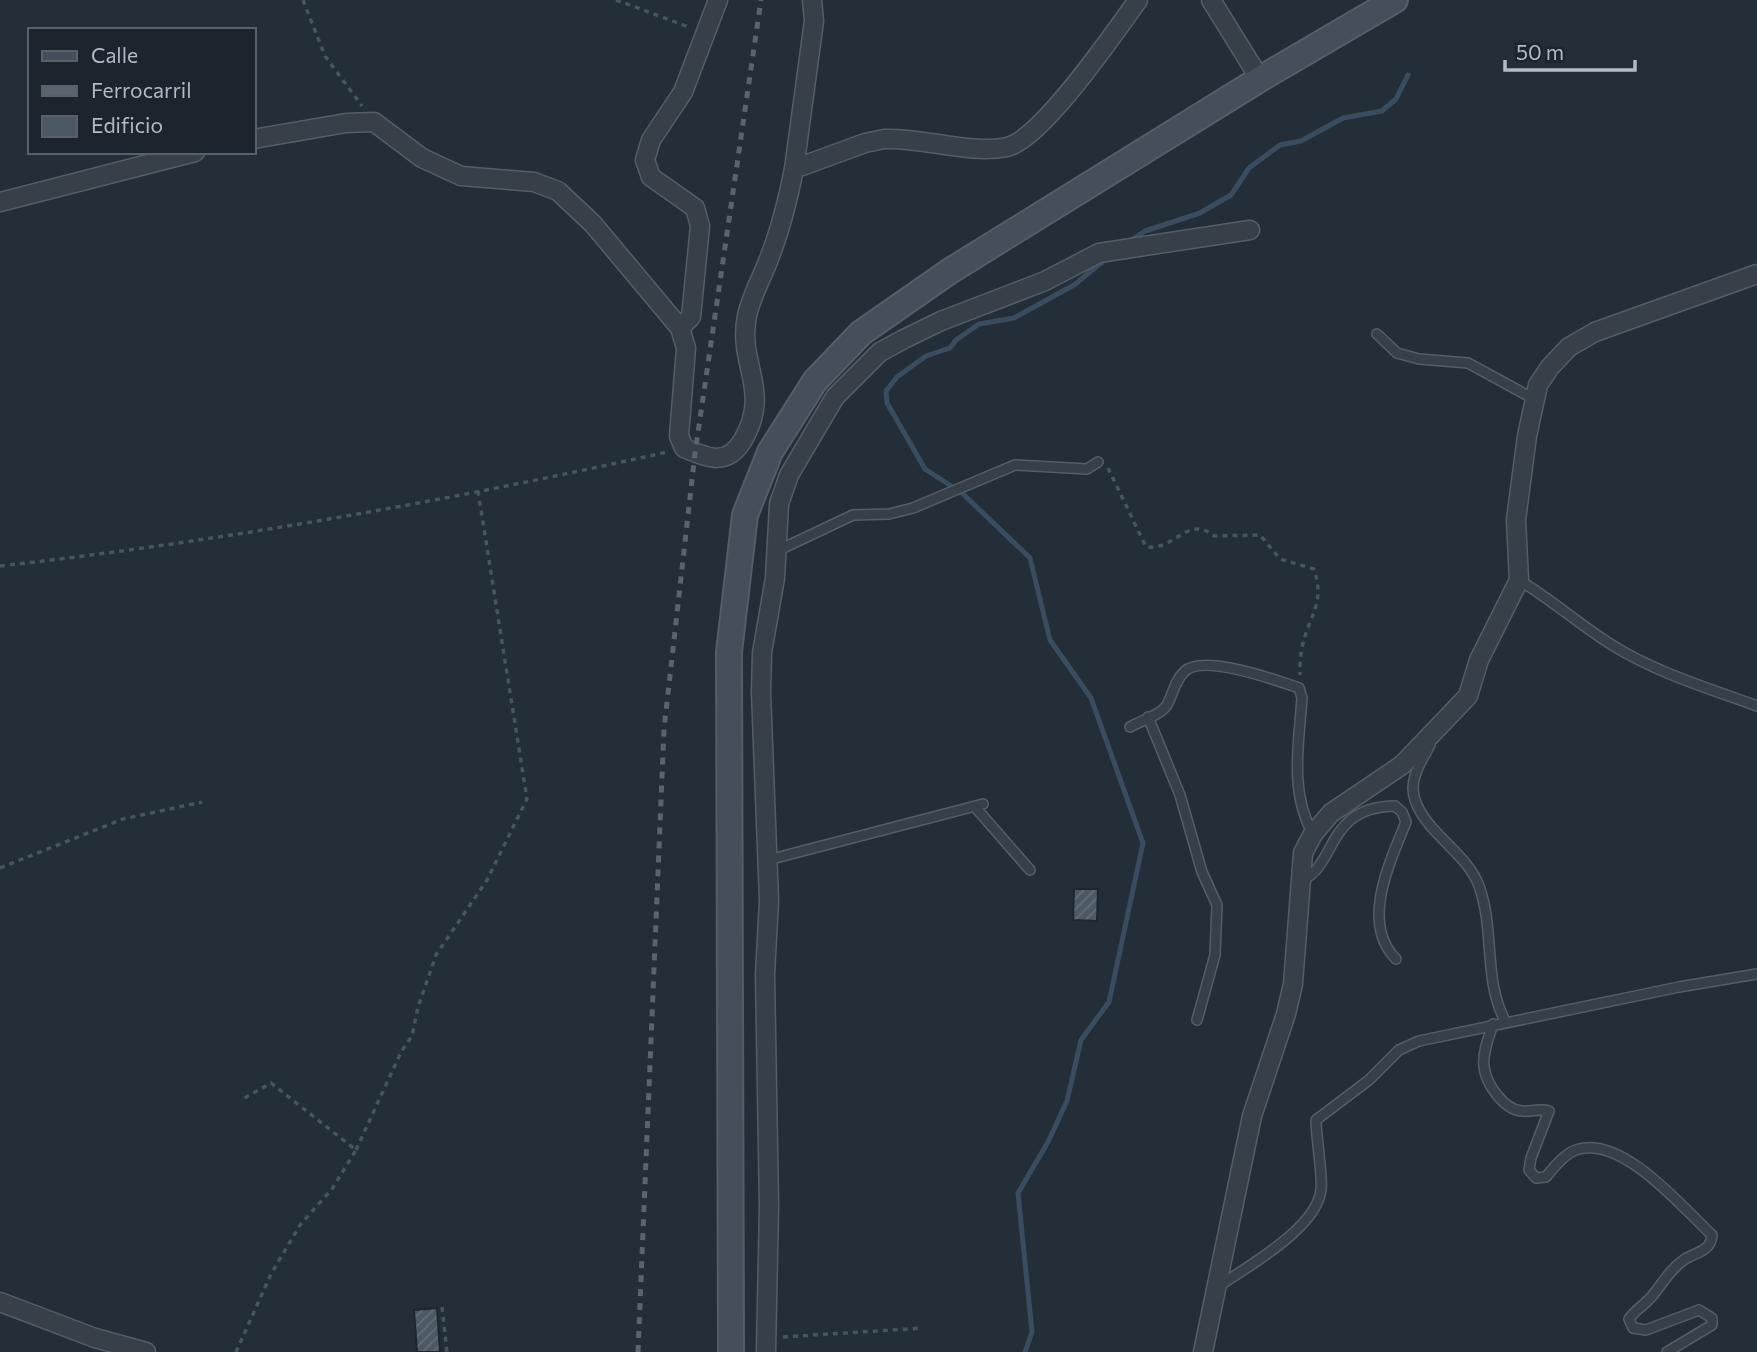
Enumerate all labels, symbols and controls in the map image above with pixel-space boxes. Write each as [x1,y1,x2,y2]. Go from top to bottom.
legend [28,28,256,154]
scale bar [1505,28,1634,72]
text: 50 m [1516,39,1564,64]
text: Calle [91,42,138,67]
text: Ferrocarril [91,77,192,102]
text: Edificio [91,112,163,137]

